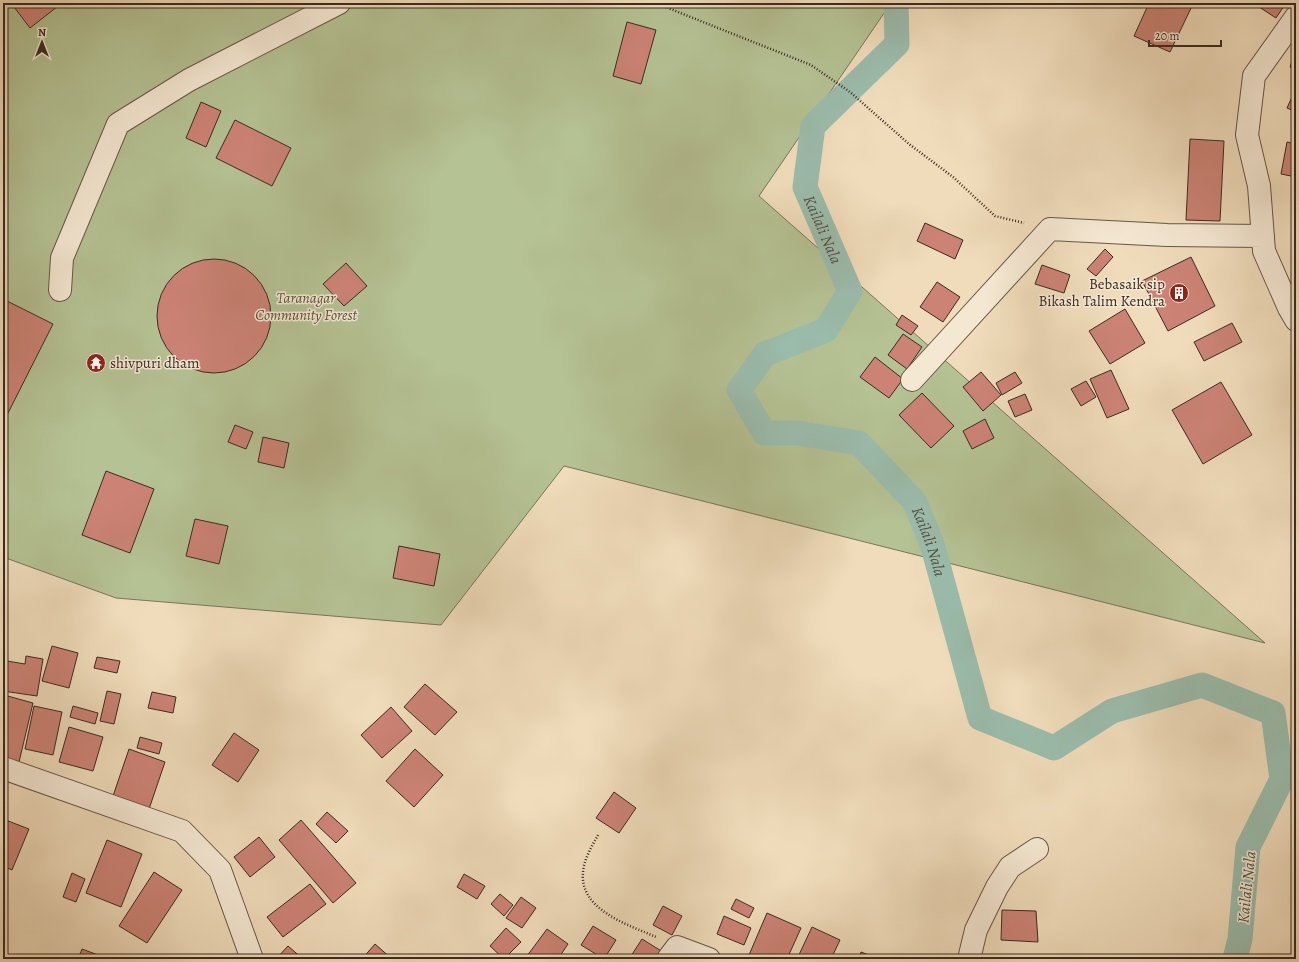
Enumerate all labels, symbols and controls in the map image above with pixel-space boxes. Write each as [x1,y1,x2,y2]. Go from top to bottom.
north arrow [22,22,62,62]
scale bar [1149,22,1221,48]
text: N [38,25,46,40]
text: 20 m [1155,28,1179,44]
water label: Kailali Nala [798,192,847,268]
place label: Bebasaik sip Bikash Talim Kendra [1038,274,1165,311]
building icon: Bebasaik sip Bikash Talim Kendra [1168,282,1190,304]
park label: Taranagar Community Forest [255,288,358,325]
temple icon: shivpuri dham [85,352,107,374]
place label: shivpuri dham [110,353,200,373]
water label: Kailali Nala [906,504,951,580]
water label: Kailali Nala [1232,849,1262,924]

